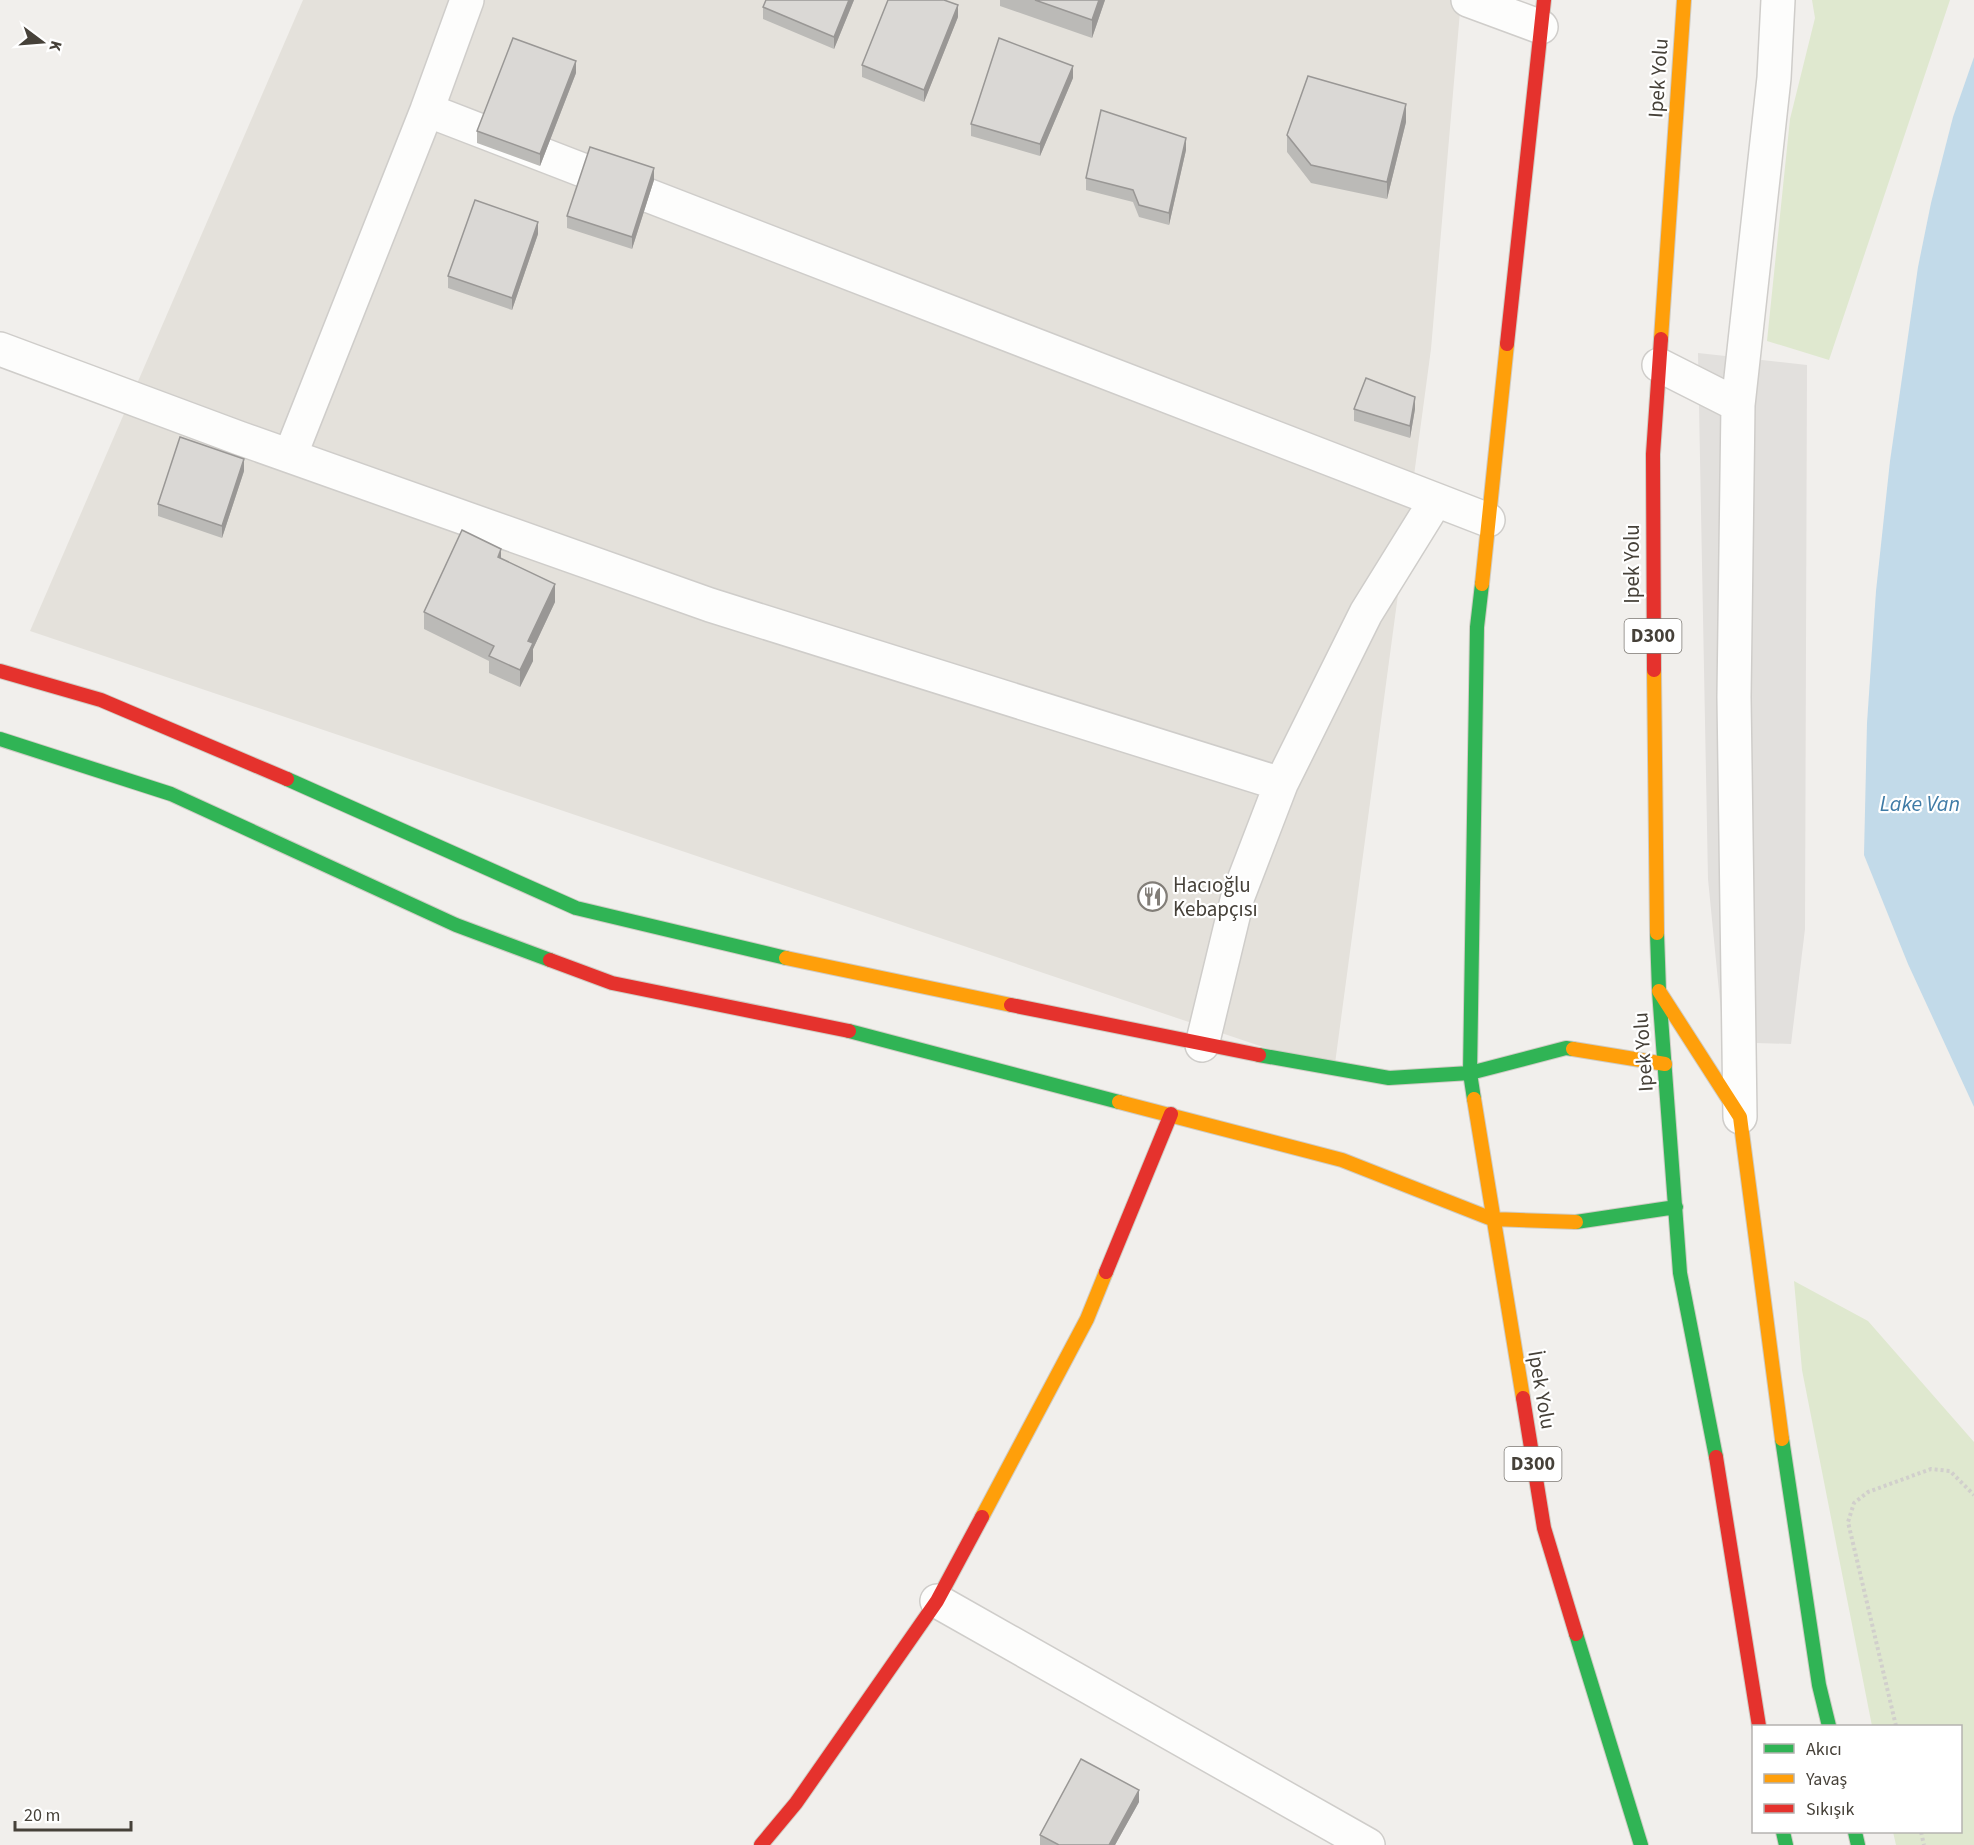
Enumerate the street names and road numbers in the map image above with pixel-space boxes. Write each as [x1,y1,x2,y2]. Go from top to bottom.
street label: Ipek Yolu [1640,37,1676,119]
street label: Ipek Yolu [1617,524,1647,604]
road number: D300 [1624,619,1682,653]
street label: Ipek Yolu [1625,1011,1661,1093]
street label: İpek Yolu [1520,1348,1564,1432]
road number: D300 [1504,1447,1562,1481]

